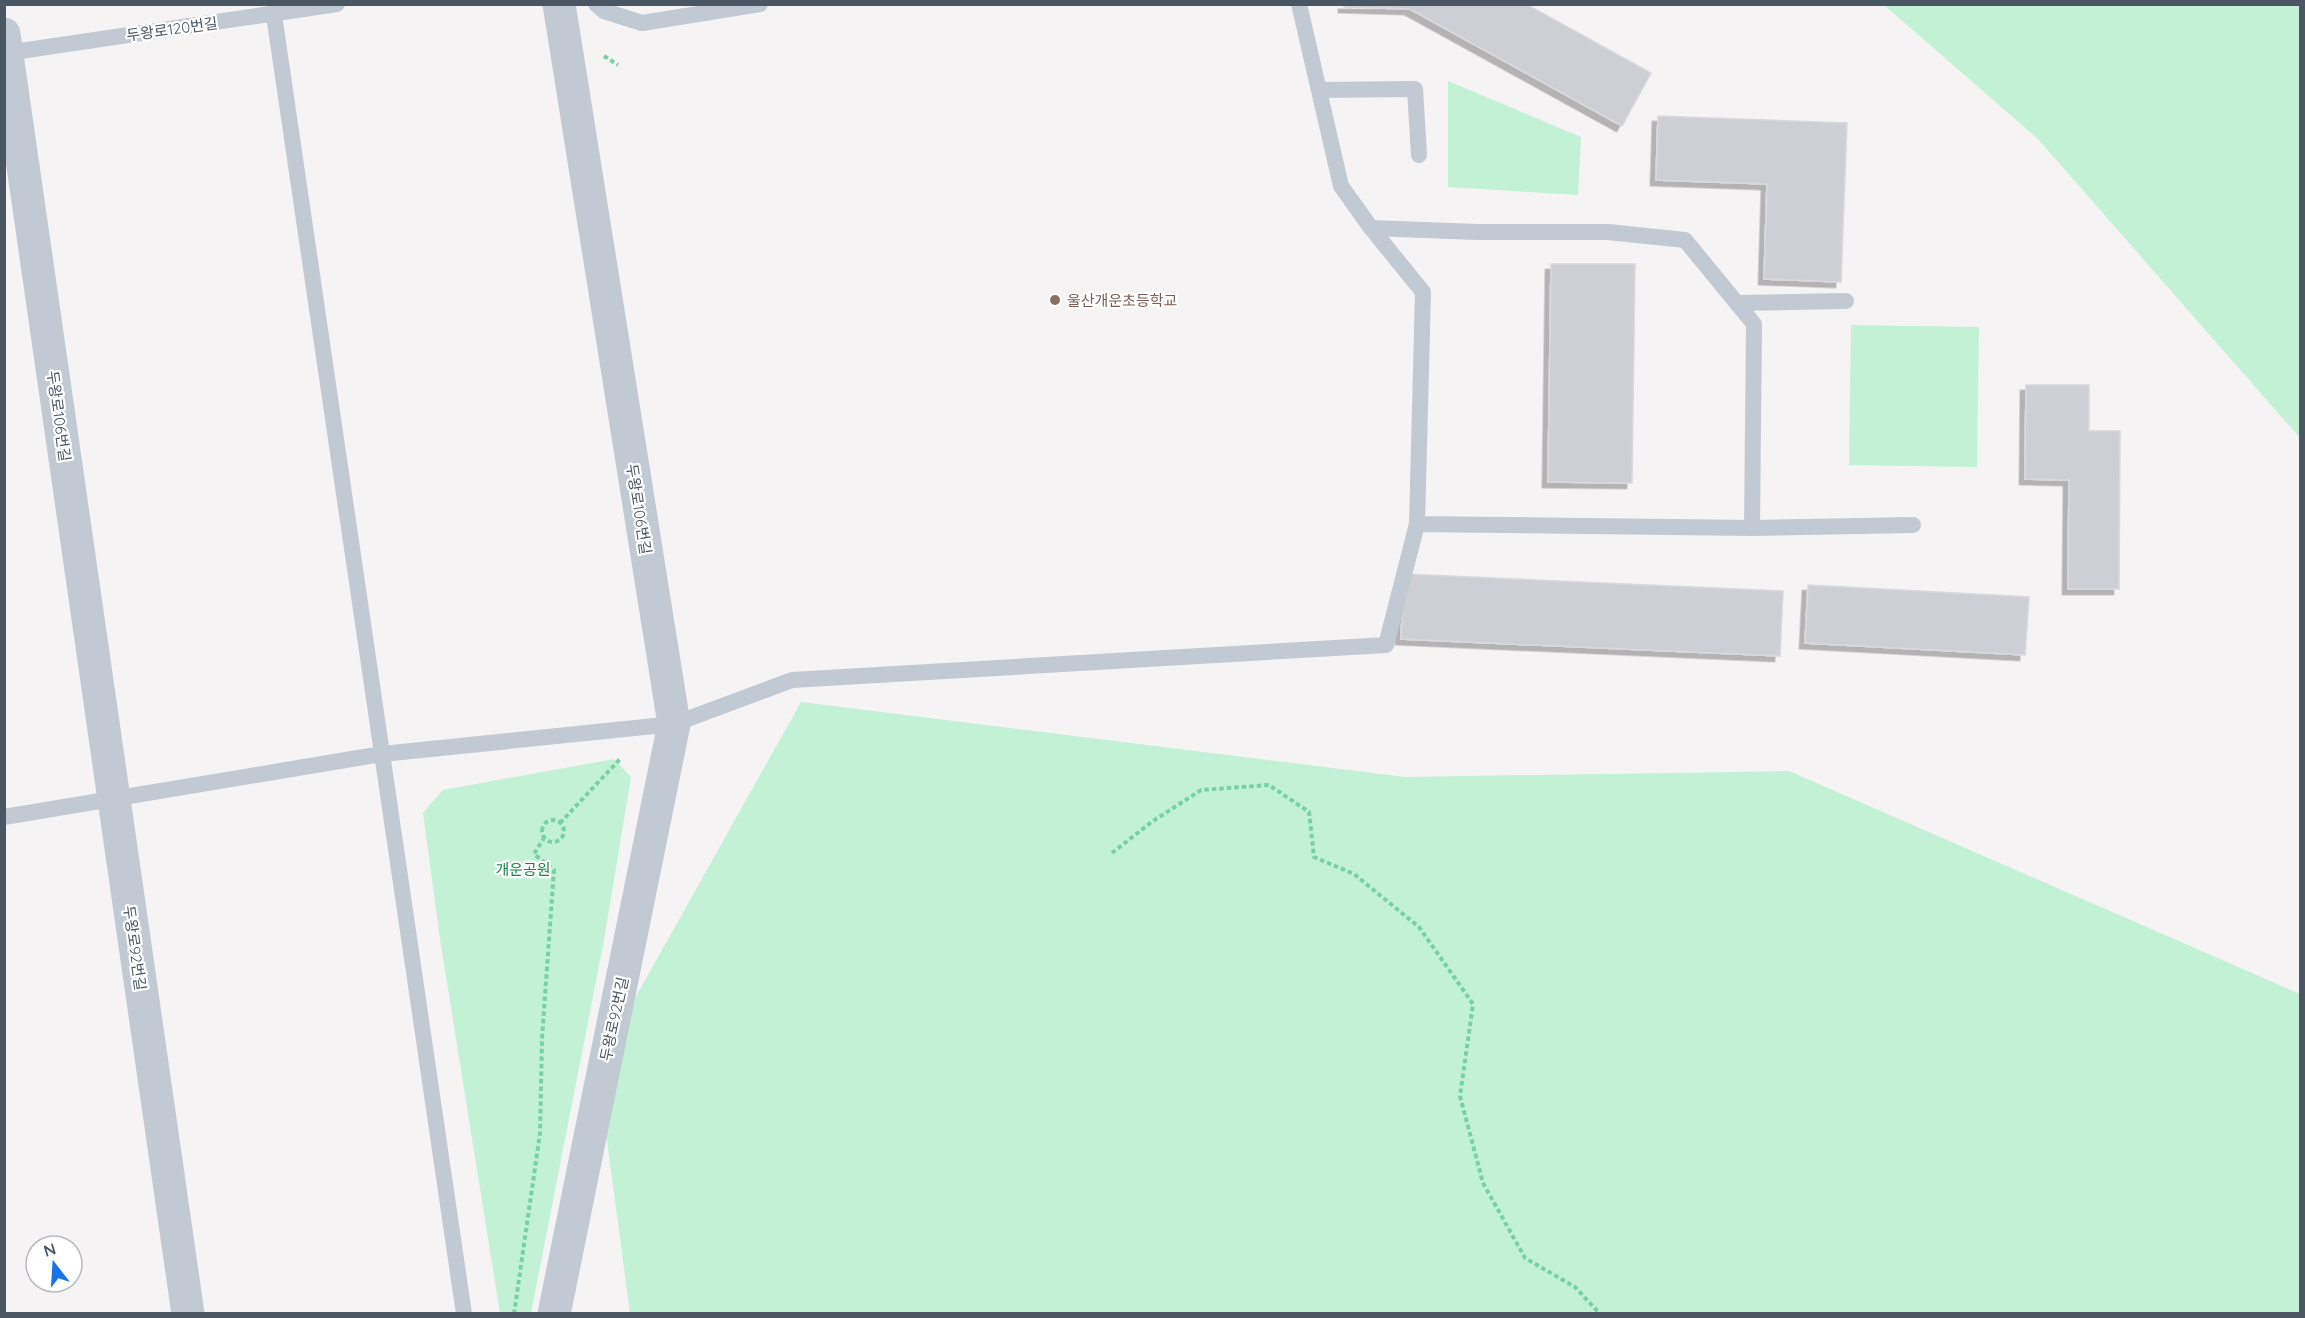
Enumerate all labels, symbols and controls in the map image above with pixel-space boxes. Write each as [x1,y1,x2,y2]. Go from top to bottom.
street label: 두왕로120번길 [125,13,219,45]
place label: 울산개운초등학교 [1067,291,1177,310]
marker: 울산개운초등학교 [1048,293,1062,307]
street label: 두왕로106번길 [43,369,75,463]
street label: 두왕로106번길 [622,462,656,556]
park label: 개운공원 [495,860,551,879]
street label: 두왕로92번길 [120,904,150,992]
street label: 두왕로92번길 [596,975,632,1063]
north arrow [24,1234,84,1294]
text: N [41,1238,58,1261]

